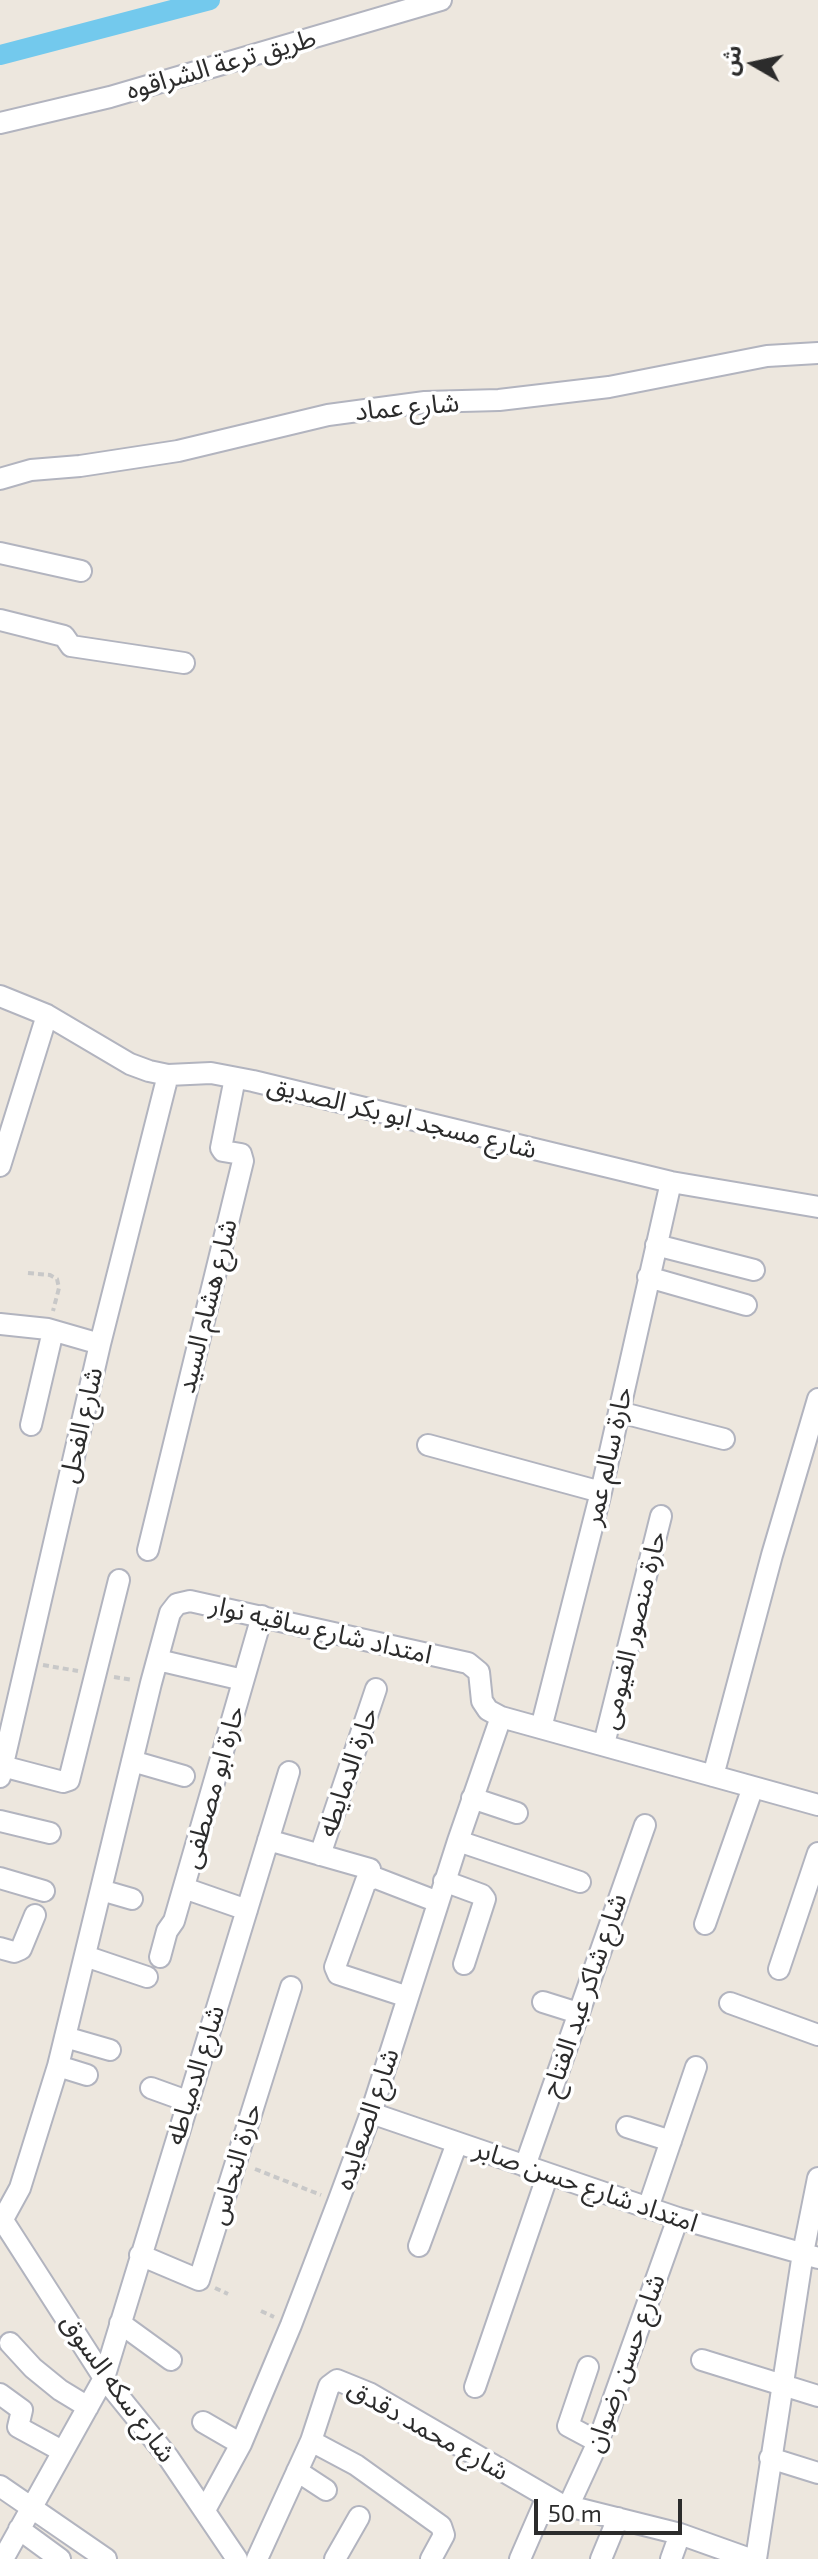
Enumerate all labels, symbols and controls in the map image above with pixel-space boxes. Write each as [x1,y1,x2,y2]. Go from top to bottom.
street label: طريق ترعة الشراقوه [123,22,319,106]
north arrow [714,24,794,104]
text: ش [715,43,745,77]
street label: شارع عماد [354,387,460,427]
street label: شارع مسجد ابو بكر الصديق [264,1068,540,1166]
street label: شارع هشام السيد [170,1216,244,1396]
street label: شارع الفحل [53,1364,109,1486]
street label: حارة سالم عمر [577,1384,639,1528]
street label: حارة منصور الفيومى [593,1528,673,1732]
street label: امتداد شارع ساقيه نوار [207,1589,435,1671]
street label: حارة ابو مصطفى [175,1702,251,1872]
street label: حارة الدمايطه [311,1703,385,1841]
street label: شارع شاكر عبد الفتاح [535,1889,633,2101]
street label: شارع الدمياطه [159,2001,231,2149]
street label: شارع الصعايده [328,2044,406,2194]
street label: حارة النحاس [202,2100,268,2228]
street label: امتداد شارع حسن صابر [470,2133,702,2239]
street label: شارع حسن رضوان [578,2270,672,2456]
street label: شارع سكه السوق [54,2308,182,2468]
street label: شارع محمد دقدق [342,2373,514,2487]
scale bar [538,2483,686,2533]
text: 50 m [548,2498,602,2527]

